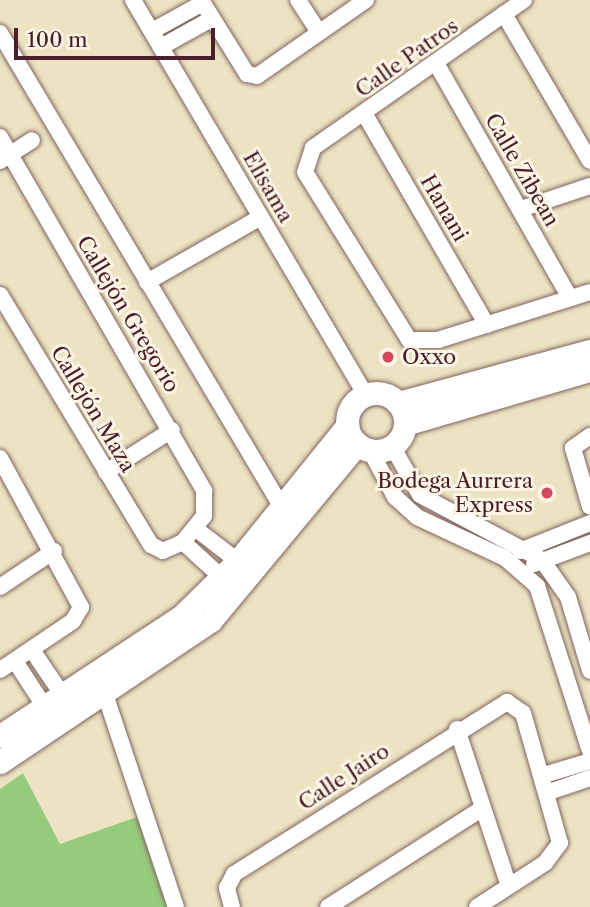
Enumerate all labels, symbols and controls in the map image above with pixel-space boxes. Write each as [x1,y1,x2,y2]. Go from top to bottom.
street label: Calle Patros [351,13,463,103]
scale bar [18,14,219,58]
text: 100 m [27,27,88,52]
street label: Calle Zibean [480,109,564,231]
street label: Elisama [238,147,298,227]
street label: Hanani [415,170,473,246]
street label: Callejón Gregorio [71,231,185,397]
street label: Callejón Maza [45,341,141,477]
place label: Oxxo [402,344,456,370]
marker: Oxxo [380,349,396,365]
place label: Bodega Aurrera Express [376,468,533,518]
marker: Bodega Aurrera Express [539,485,555,501]
street label: Calle Jairo [294,738,394,816]

